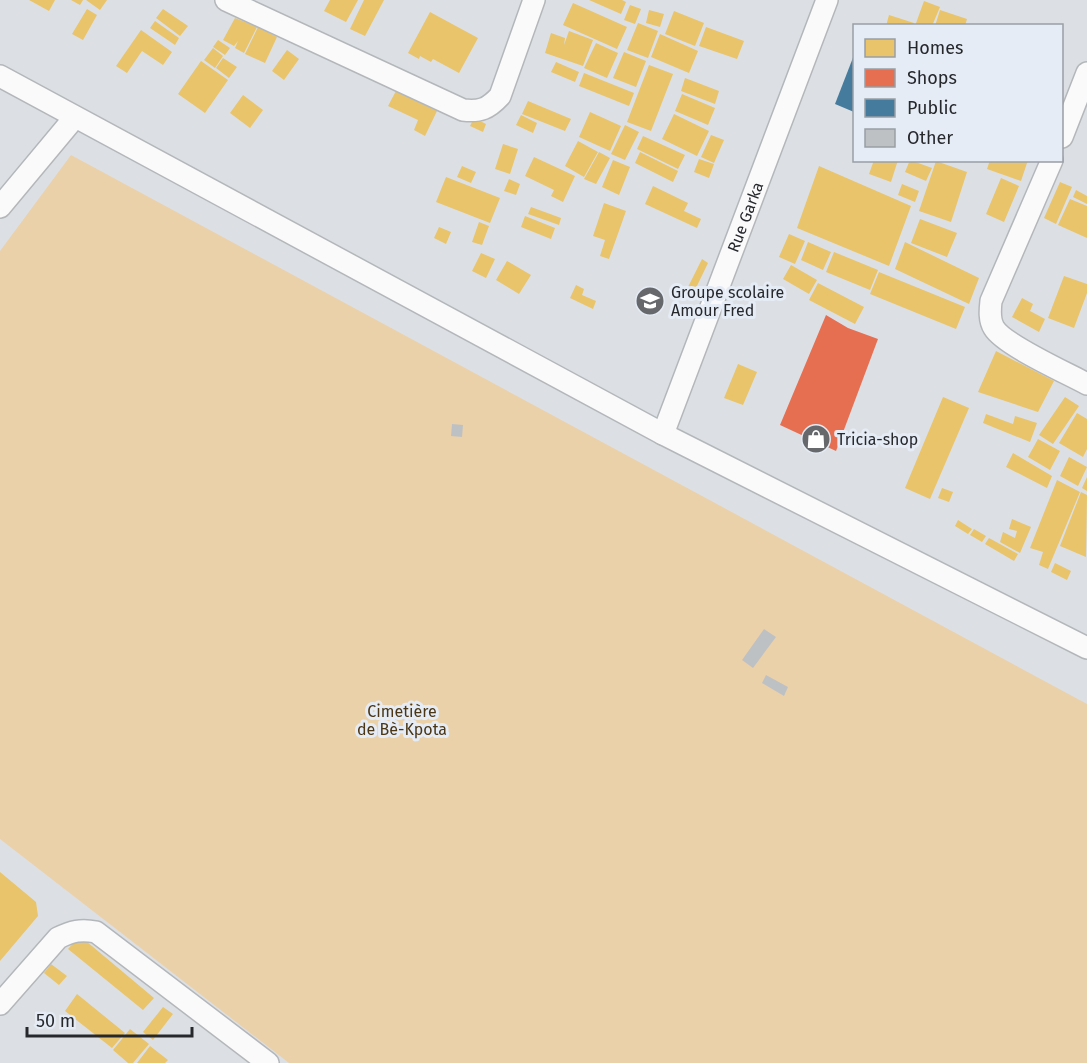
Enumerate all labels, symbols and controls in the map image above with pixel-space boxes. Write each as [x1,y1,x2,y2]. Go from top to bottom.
legend [853,24,1063,162]
text: Homes [907,37,963,59]
text: Shops [907,67,957,89]
text: Public [907,97,957,119]
text: Other [907,127,953,149]
street label: Rue Garka [723,179,767,255]
place label: Groupe scolaire Amour Fred [671,283,784,320]
school or university icon: Groupe scolaire Amour Fred [634,285,666,317]
shop icon: Tricia-shop [800,423,832,455]
place label: Tricia-shop [837,430,918,449]
park label: Cimetière de Bè-Kpota [357,702,447,739]
scale bar [27,1000,192,1038]
text: 50 m [36,1010,75,1032]

